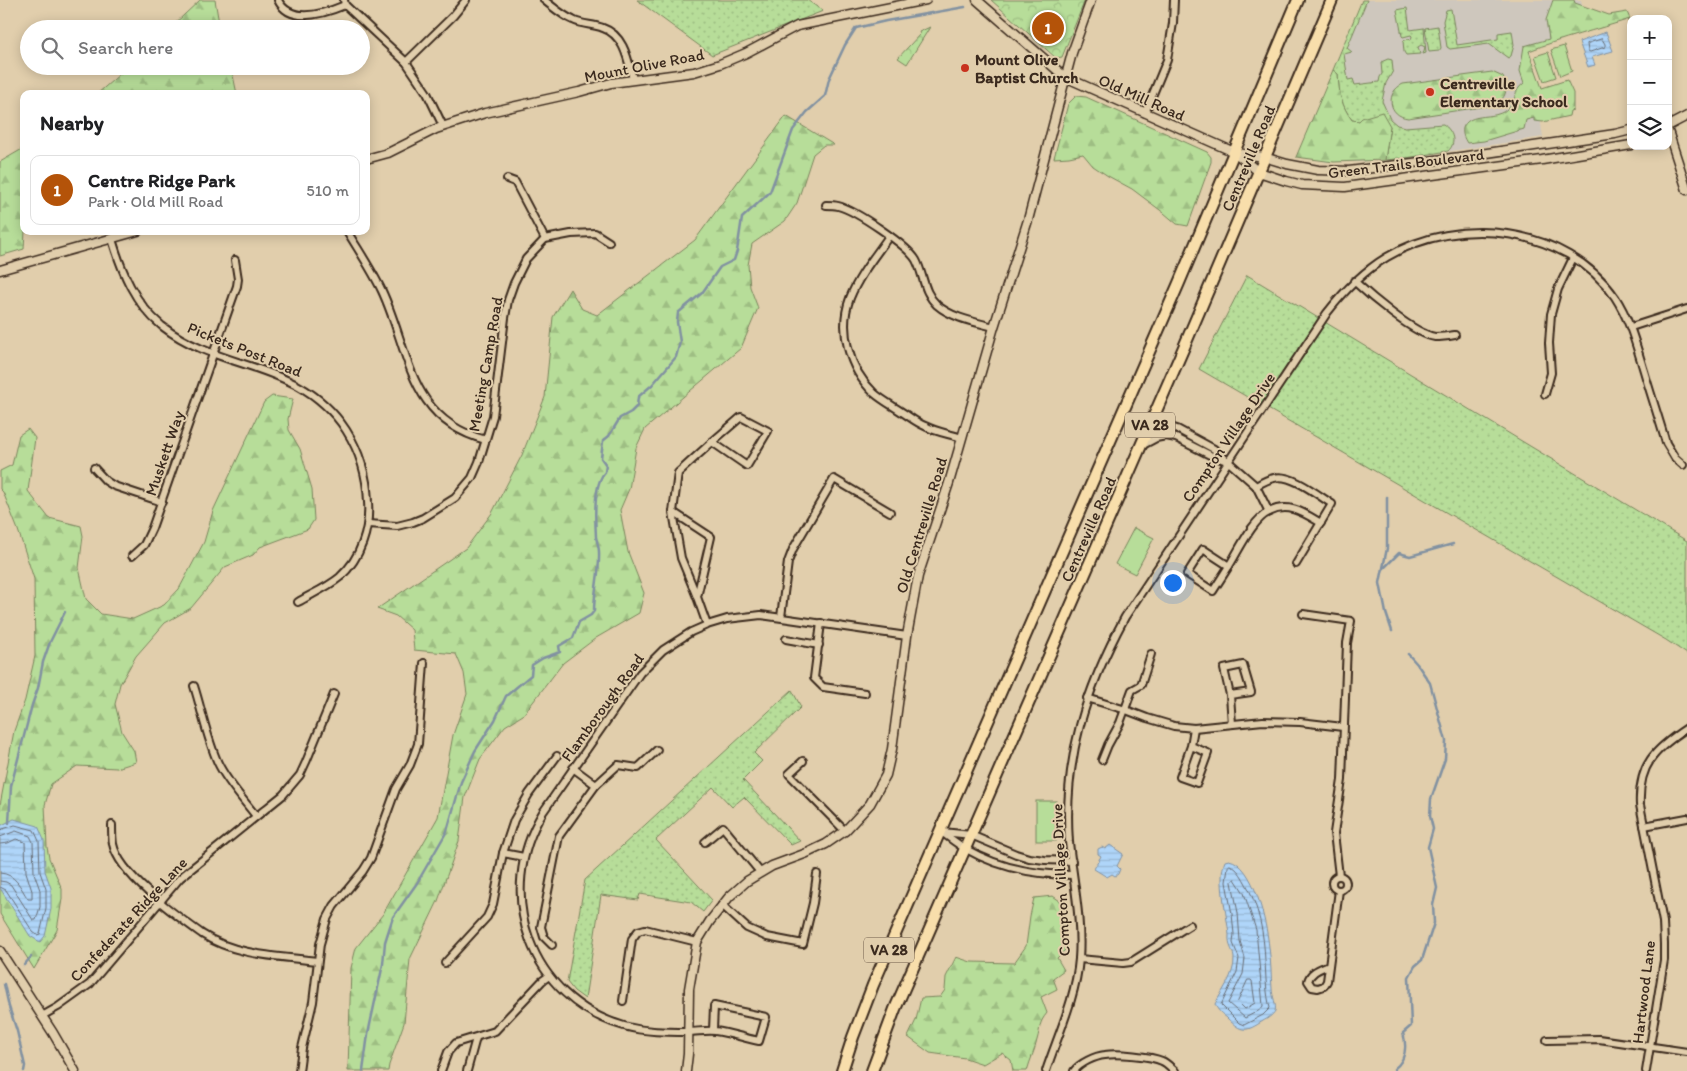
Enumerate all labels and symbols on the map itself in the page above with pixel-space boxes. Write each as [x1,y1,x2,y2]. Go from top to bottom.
pin: 1 [1032,9,1064,47]
street label: Mount Olive Road [583,44,706,86]
place label: Mount Olive Baptist Church [975,50,1079,88]
marker: Mount Olive Baptist Church [959,62,971,74]
street label: Old Mill Road [1096,70,1188,125]
place label: Centreville Elementary School [1440,74,1568,112]
marker: Centreville Elementary School [1424,86,1436,98]
street label: Centreville Road [1218,102,1279,214]
street label: Green Trails Boulevard [1327,144,1486,183]
street label: Meeting Camp Road [464,295,507,433]
street label: Pickets Post Road [185,318,305,381]
street label: Compton Village Drive [1178,369,1279,506]
street label: Muskett Way [141,408,188,498]
road number: VA 28 [1125,412,1175,438]
street label: Old Centreville Road [892,454,951,596]
street label: Centreville Road [1057,473,1120,585]
your location [1160,570,1186,596]
street label: Flamborough Road [557,649,648,765]
street label: Compton Village Drive [1047,803,1074,957]
street label: Confederate Ridge Lane [66,853,191,986]
road number: VA 28 [864,938,914,962]
street label: Hartwood Lane [1628,939,1659,1045]

